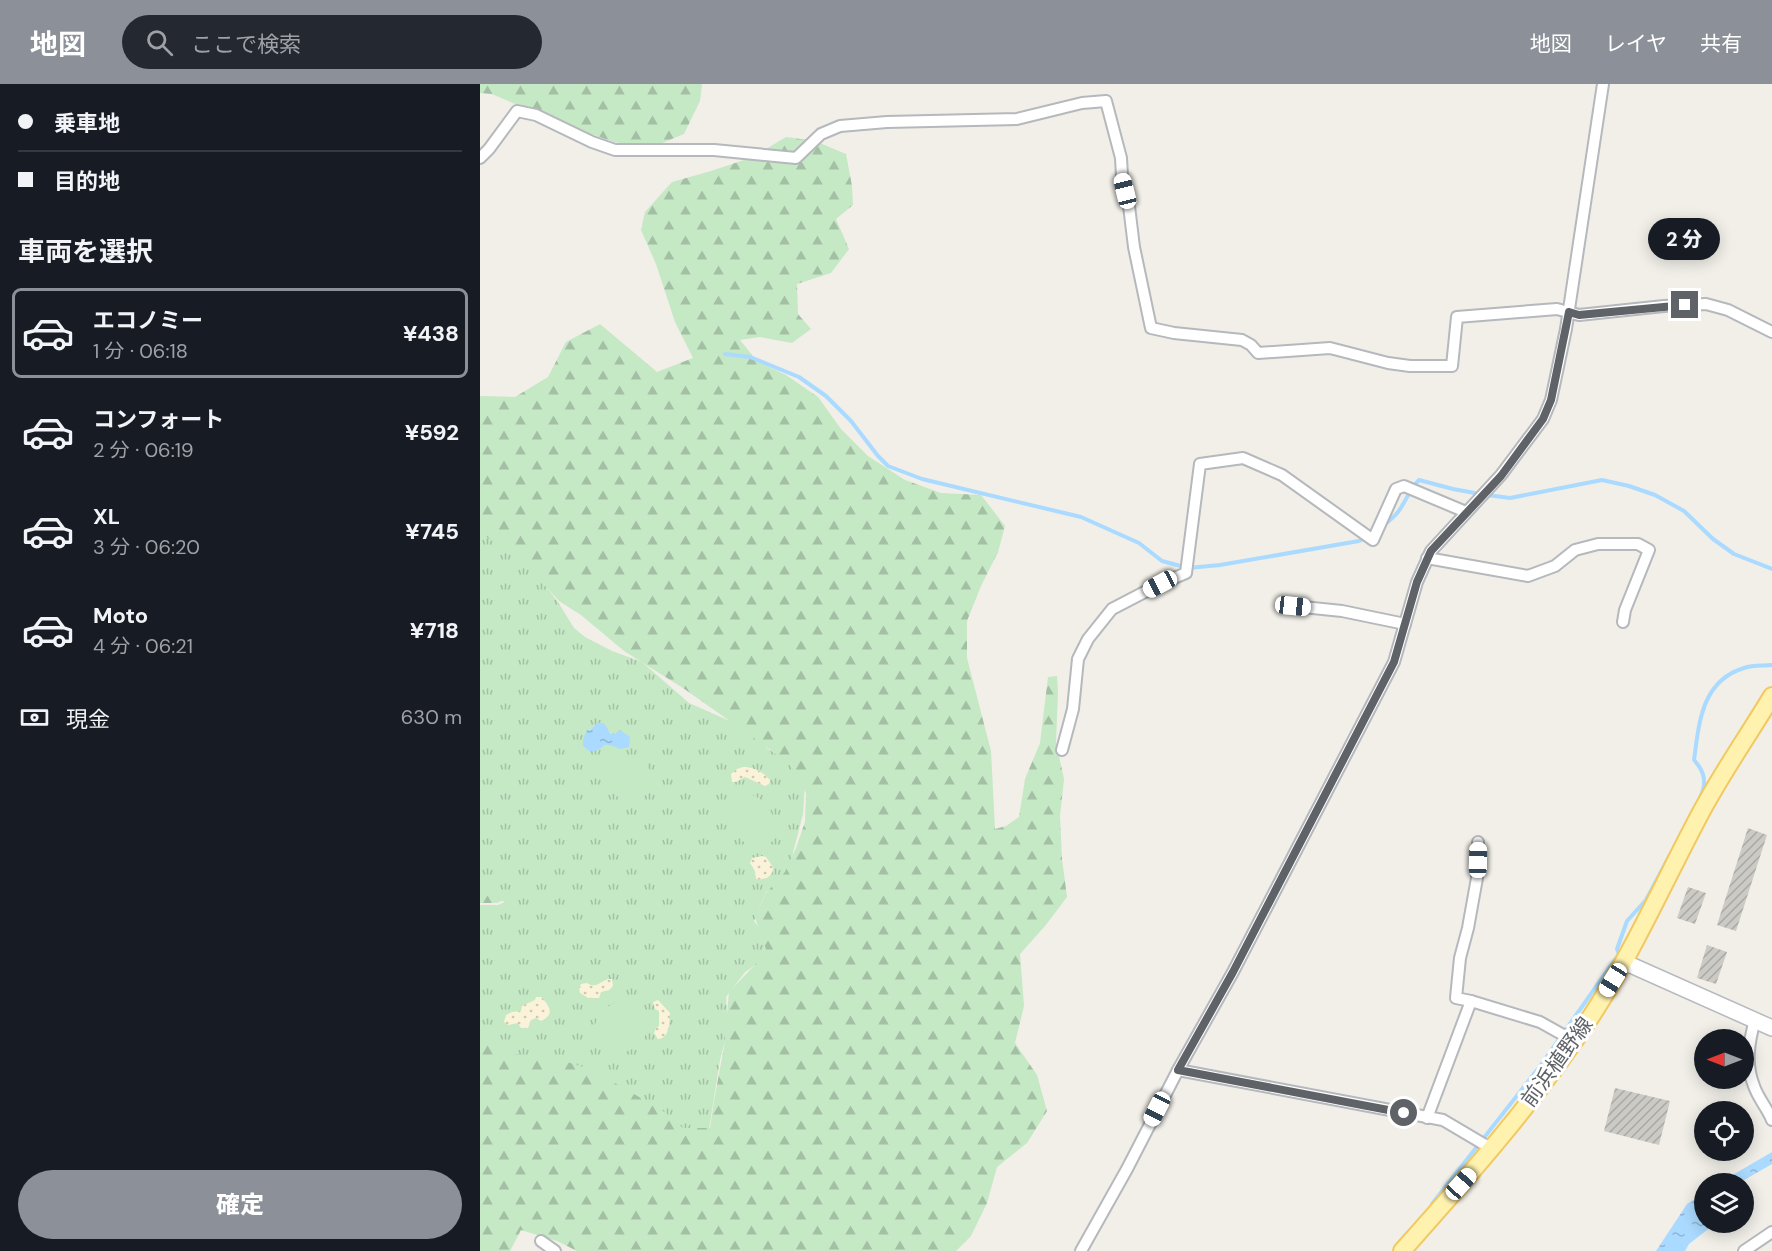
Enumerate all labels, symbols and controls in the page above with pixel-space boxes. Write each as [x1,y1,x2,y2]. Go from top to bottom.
search box [122,15,542,69]
text: 地図 [30,26,86,63]
icon: search [143,26,176,59]
text: ここで検索 [191,30,301,59]
text: 地図 [1530,30,1572,58]
text: レイヤ [1605,30,1667,58]
text: 共有 [1700,30,1742,58]
text: 乗車地 [54,109,120,138]
text: 目的地 [54,167,120,196]
car [1112,171,1138,211]
callout: 2 分 [1649,218,1721,260]
text: 2 分 [1666,226,1702,252]
text: 車両を選択 [18,234,153,269]
route end [1671,291,1698,318]
icon: car [21,306,75,360]
text: エコノミー [93,306,203,335]
text: ¥438 [403,319,459,348]
text: 1 分 · 06:18 [93,338,188,364]
icon: car [21,405,75,459]
text: コンフォート [93,405,224,434]
text: ¥592 [405,418,459,447]
text: 2 分 · 06:19 [93,437,194,463]
text: XL [93,502,120,531]
icon: car [21,504,75,558]
text: ¥745 [405,517,459,546]
text: 3 分 · 06:20 [93,534,200,560]
car [1140,568,1180,600]
car [1274,595,1312,617]
text: Moto [93,601,148,630]
icon: car [21,603,75,657]
text: ¥718 [410,616,459,645]
text: 4 分 · 06:21 [93,633,193,659]
icon: cash [18,701,51,734]
text: 630 m [401,704,462,730]
text: 現金 [66,705,110,734]
car [1469,842,1487,878]
car [1596,960,1630,1000]
street label: 前浜植野線 [1515,1011,1599,1113]
north arrow [1694,1029,1754,1089]
map controls [1694,1029,1754,1233]
car [1141,1089,1173,1129]
route start [1390,1099,1417,1126]
button: locate [1694,1101,1754,1161]
car [1442,1165,1480,1203]
button: 確定 [18,1170,462,1239]
button: layers [1694,1173,1754,1233]

